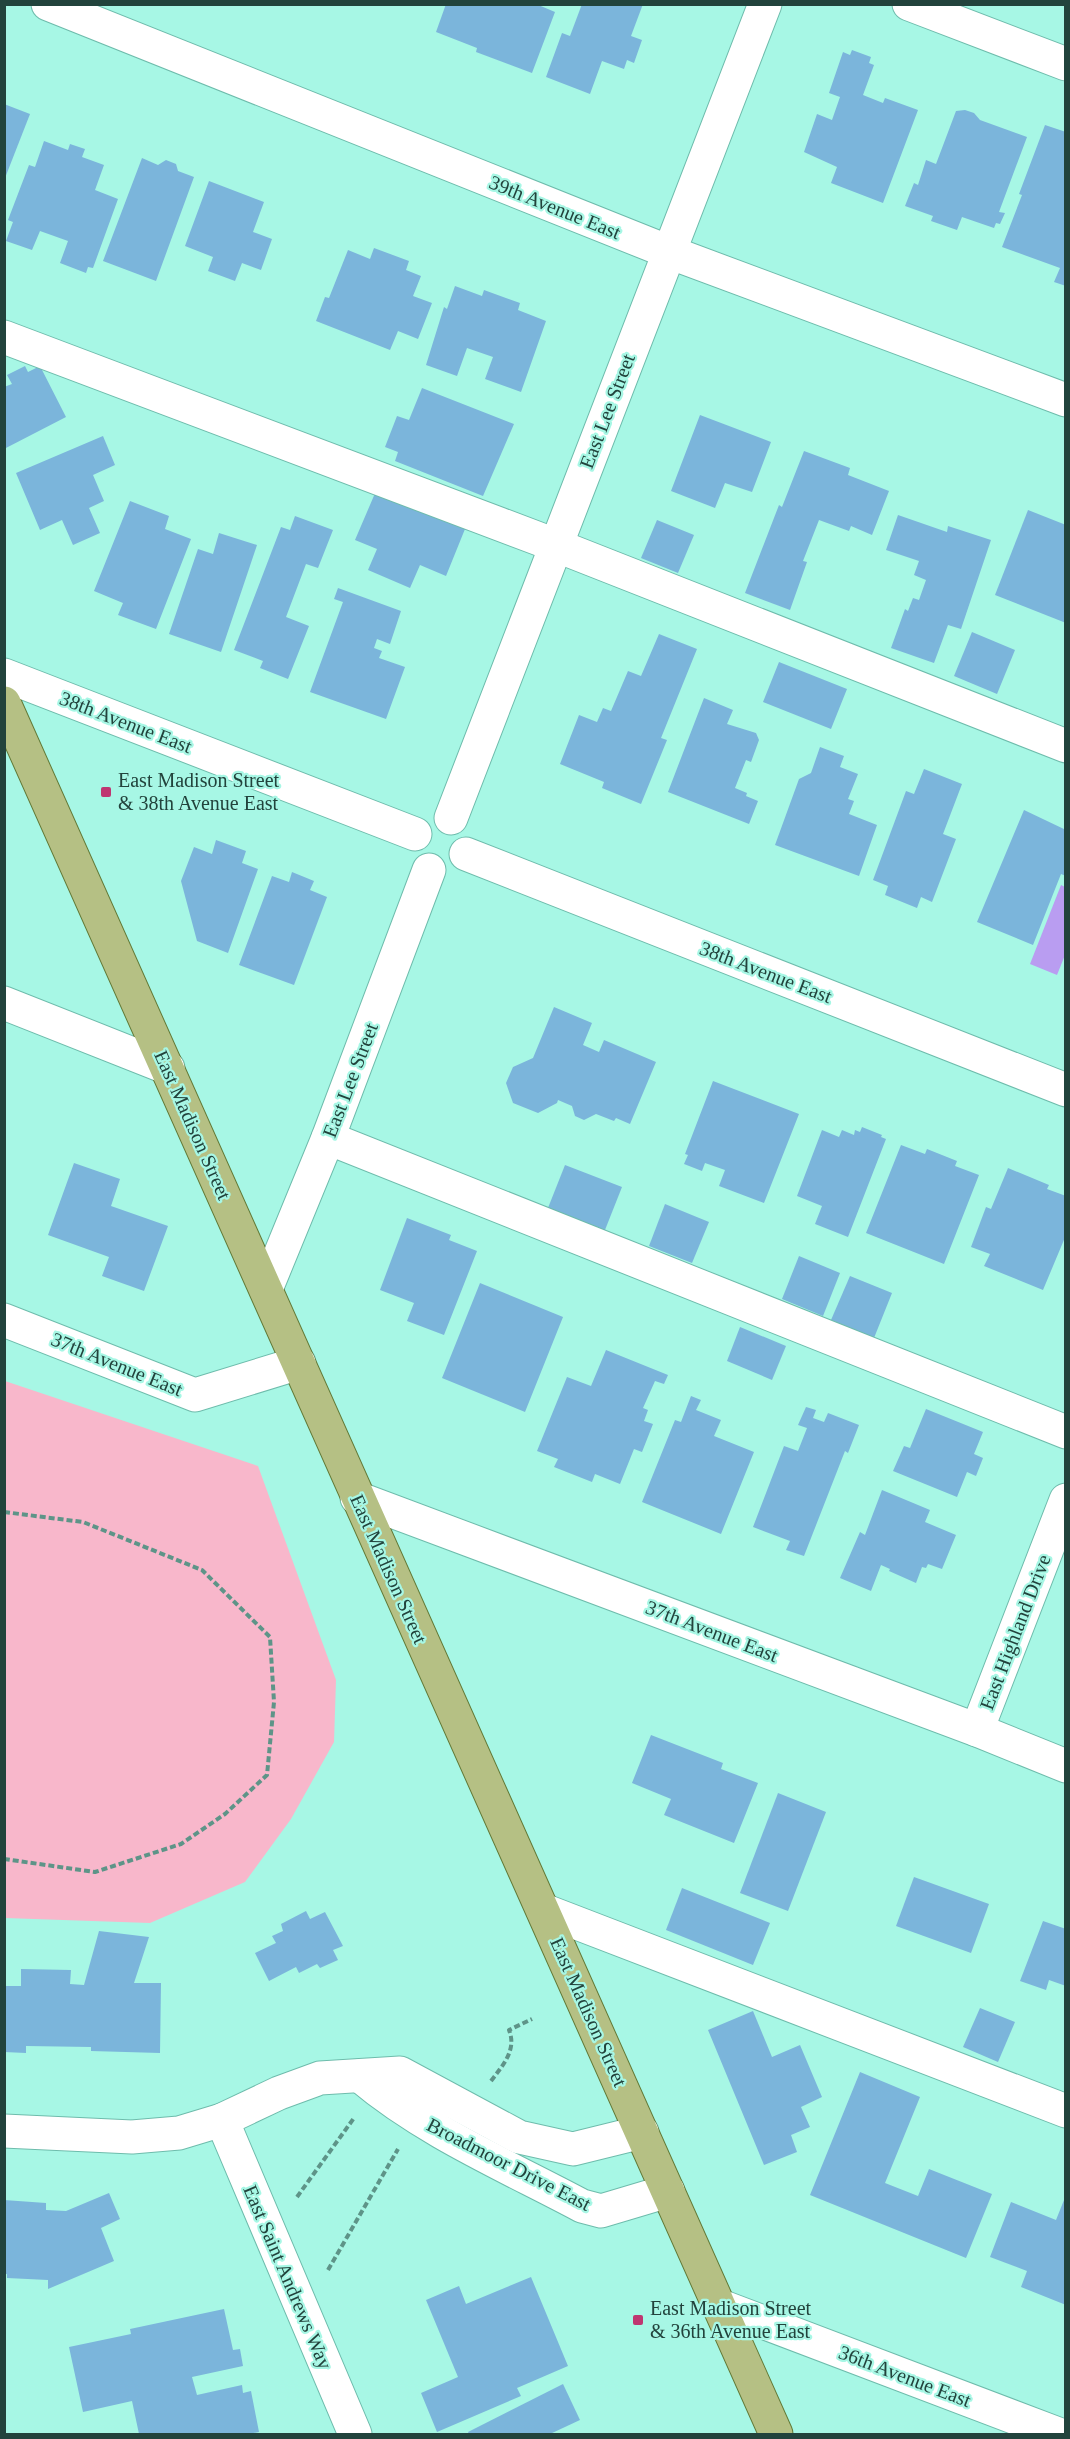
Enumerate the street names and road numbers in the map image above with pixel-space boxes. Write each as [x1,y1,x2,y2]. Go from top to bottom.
street label: 39th Avenue East [486,171,624,244]
street label: East Lee Street [575,350,639,471]
street label: 38th Avenue East [57,687,196,757]
street label: 38th Avenue East [697,937,836,1007]
street label: East Lee Street [318,1019,382,1140]
street label: East Madison Street [150,1047,236,1203]
street label: 37th Avenue East [48,1328,186,1401]
street label: East Madison Street [346,1491,432,1647]
street label: East Highland Drive [975,1551,1056,1713]
street label: 37th Avenue East [643,1596,782,1666]
street label: East Madison Street [546,1934,632,2090]
street label: Broadmoor Drive East [423,2113,595,2215]
street label: East Saint Andrews Way [238,2182,337,2373]
street label: 36th Avenue East [836,2341,975,2411]

